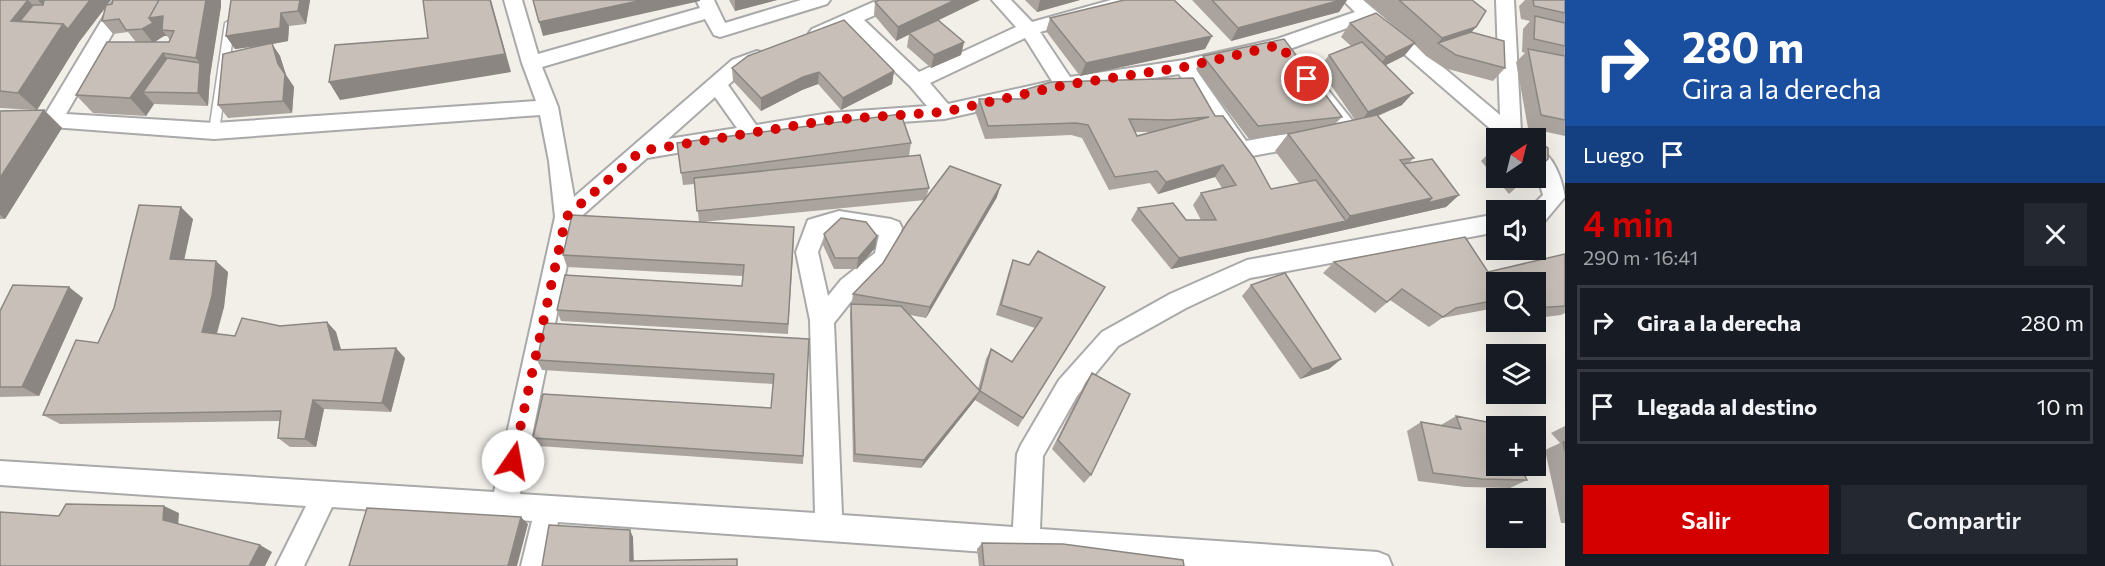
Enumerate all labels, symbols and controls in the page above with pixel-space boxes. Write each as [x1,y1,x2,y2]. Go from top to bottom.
text: 280 m [1682,20,1804,72]
icon: right [1583,24,1661,102]
pin [1281,53,1332,104]
icon: arrive [1290,62,1323,95]
text: Gira a la derecha [1682,72,1881,105]
north arrow [1486,128,1546,188]
map controls [1486,128,1546,548]
icon: arrive [1656,138,1689,171]
text: Luego [1583,141,1644,168]
button: sound [1486,200,1546,260]
text: 4 min [1583,200,1674,244]
button: close [2024,203,2087,266]
text: 290 m · 16:41 [1583,245,1698,269]
button: search [1486,272,1546,332]
icon: right [1586,306,1619,339]
text: Gira a la derecha [1637,309,1801,336]
text: 280 m [2021,309,2084,336]
button: layers [1486,344,1546,404]
icon: arrive [1586,390,1619,423]
text: Llegada al destino [1637,393,1817,420]
text: 10 m [2037,393,2084,420]
button: + [1486,416,1546,476]
position arrow [481,429,545,493]
button: Salir [1583,485,1829,554]
button: Compartir [1841,485,2087,554]
button: − [1486,488,1546,548]

